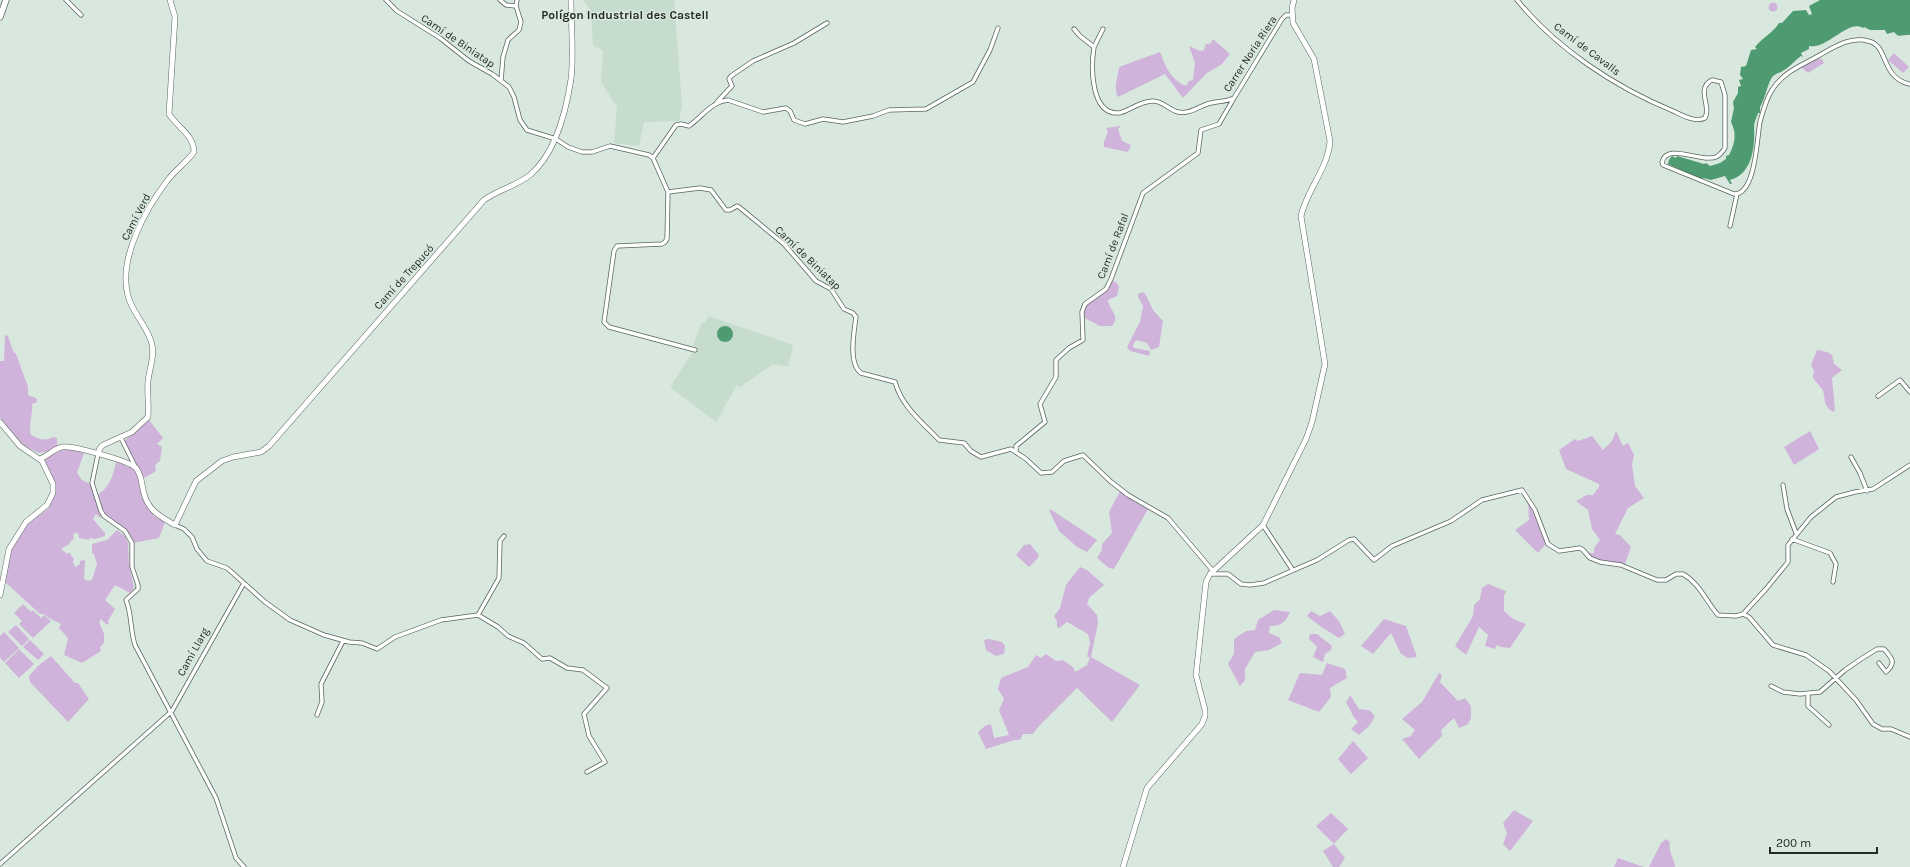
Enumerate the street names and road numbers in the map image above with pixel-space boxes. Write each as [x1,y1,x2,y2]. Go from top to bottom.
street label: Camí de Biniatap [419,11,497,71]
street label: Carrer Noria Riera [1221,13,1279,95]
street label: Camí de Cavalls [1551,20,1623,78]
street label: Camí Verd [119,191,153,243]
street label: Camí de Rafal [1094,211,1132,281]
street label: Camí de Biniatap [772,223,844,293]
street label: Camí de Trepucó [371,242,437,312]
street label: Camí Llarg [174,625,212,678]

